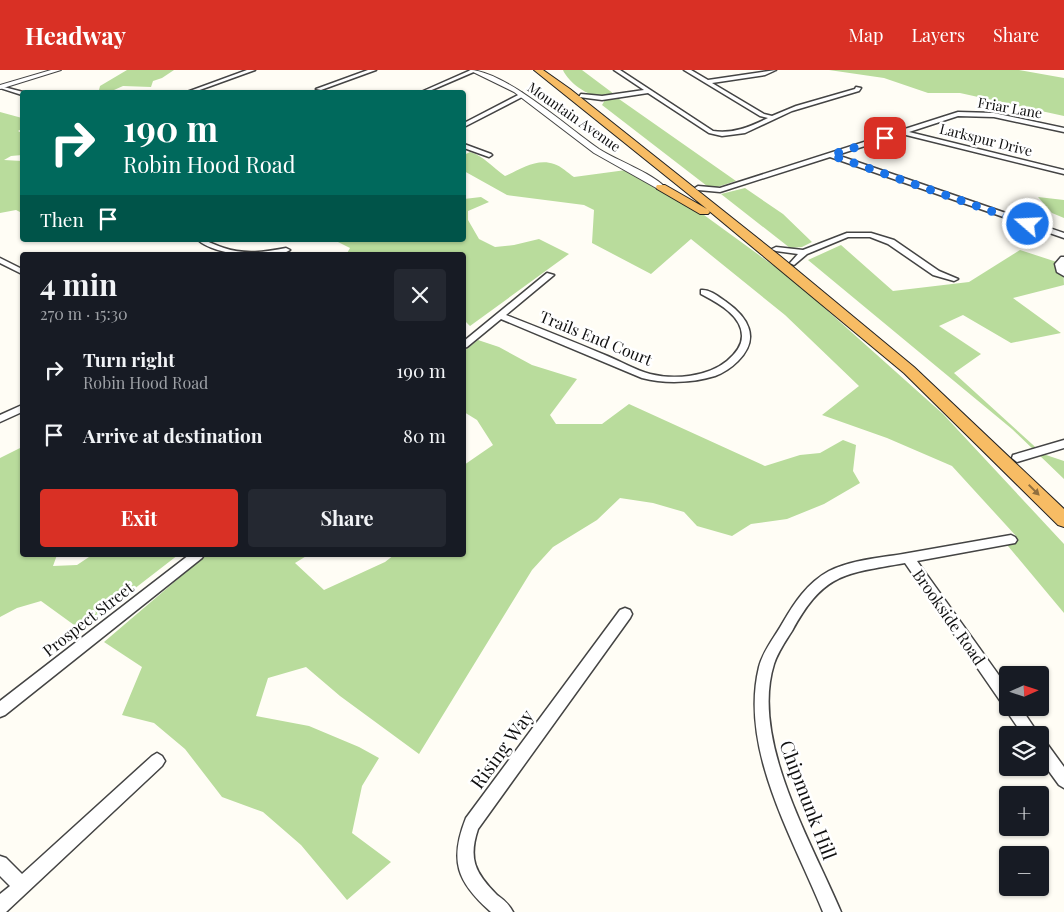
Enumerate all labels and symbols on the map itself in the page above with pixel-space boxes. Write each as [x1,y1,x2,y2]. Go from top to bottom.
street label: Mountain Avenue [524,77,625,156]
street label: Friar Lane [976,92,1044,123]
pin [864,117,906,159]
street label: Larkspur Drive [938,119,1035,160]
position arrow [1001,197,1053,249]
street label: Trails End Court [537,305,656,370]
one-way arrow [1028,484,1040,496]
street label: Brookside Road [909,565,990,669]
street label: Prospect Street [38,576,138,661]
north arrow [999,666,1049,716]
street label: Rising Way [464,703,539,793]
street label: Chipmunk Hill [774,736,844,864]

